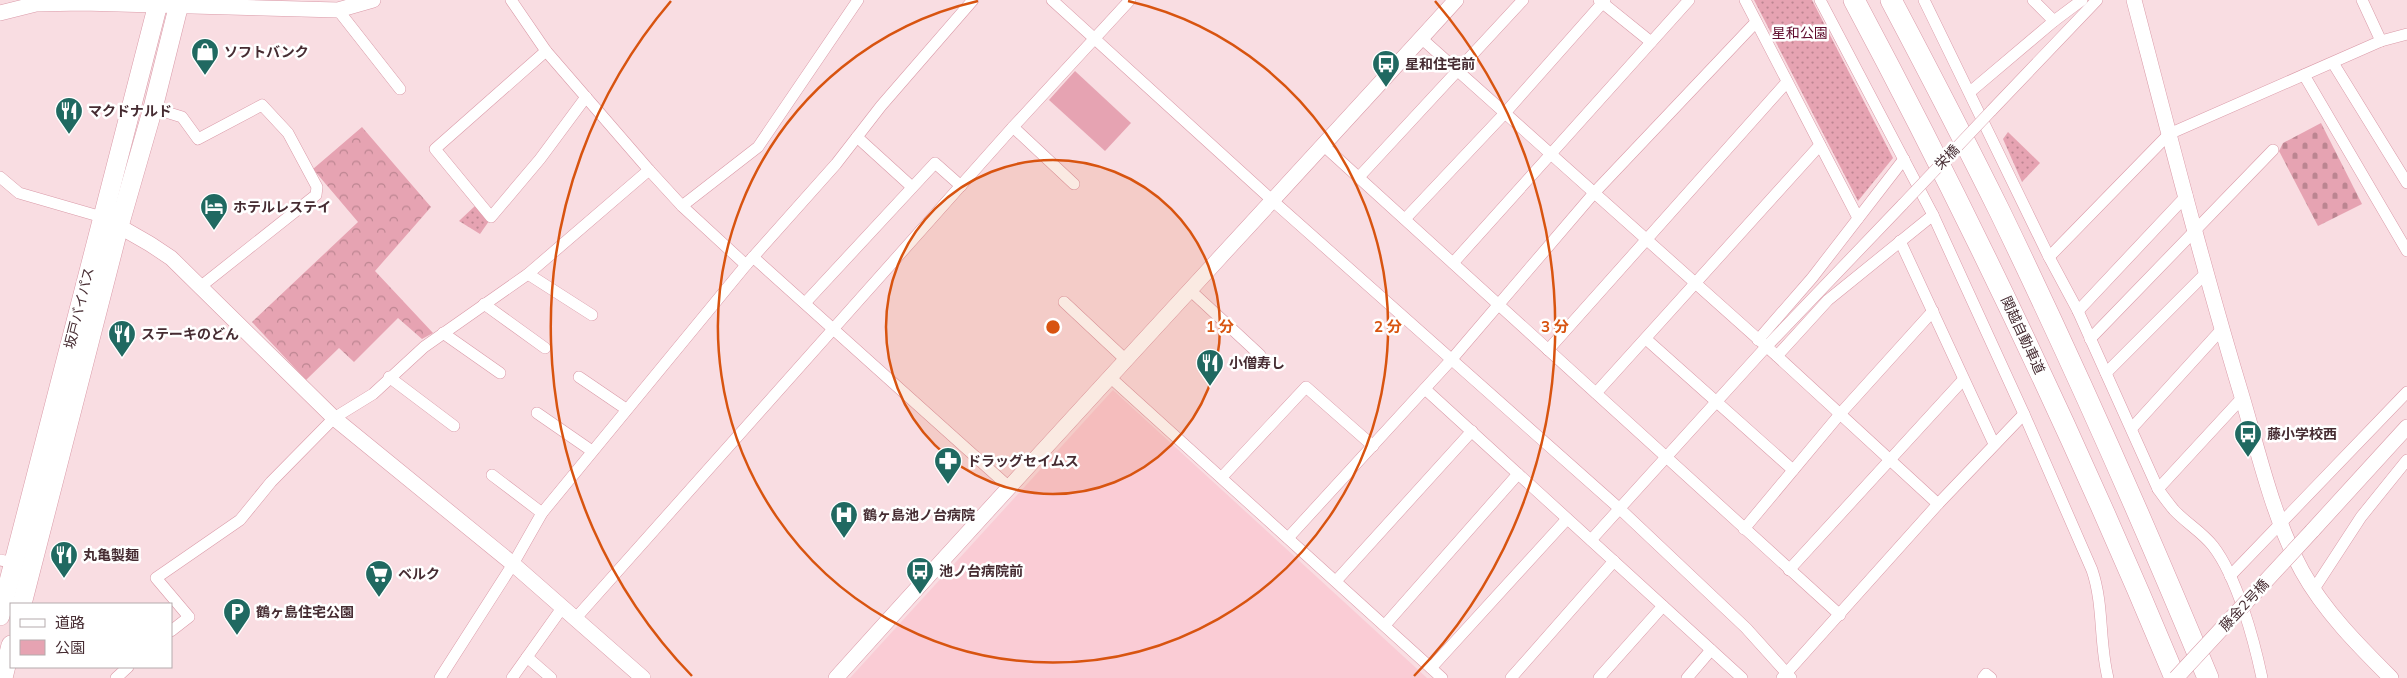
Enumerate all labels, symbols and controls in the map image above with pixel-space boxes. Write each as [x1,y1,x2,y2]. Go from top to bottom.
park label: 星和公園 [1772,24,1828,42]
shop icon: ソフトバンク [190,37,220,76]
place label: ソフトバンク [224,43,309,61]
bus stop icon: 星和住宅前 [1371,49,1401,88]
place label: 星和住宅前 [1405,55,1475,73]
restaurant icon: マクドナルド [54,96,84,135]
place label: マクドナルド [88,102,172,120]
street label: 栄橋 [1931,141,1963,173]
hotel icon: ホテルレステイ [199,192,229,231]
place label: ホテルレステイ [233,198,331,216]
street label: 坂戸バイパス [60,265,98,351]
street label: 関越自動車道 [1997,293,2049,377]
text: 1 分 [1206,317,1234,336]
text: 2 分 [1374,317,1402,336]
text: 3 分 [1541,317,1569,336]
centre of rings [1044,318,1062,336]
restaurant icon: ステーキのどん [107,319,137,358]
place label: ステーキのどん [141,325,239,343]
restaurant icon: 小僧寿し [1195,348,1225,387]
place label: 小僧寿し [1229,354,1285,372]
bus stop icon: 藤小学校西 [2233,419,2263,458]
place label: 藤小学校西 [2267,425,2337,443]
pharmacy icon: ドラッグセイムス [933,446,963,485]
place label: ドラッグセイムス [967,452,1079,470]
hospital icon: 鶴ヶ島池ノ台病院 [829,500,859,539]
place label: 鶴ヶ島池ノ台病院 [863,506,975,524]
restaurant icon: 丸亀製麺 [49,540,79,579]
place label: 丸亀製麺 [83,546,139,564]
bus stop icon: 池ノ台病院前 [905,556,935,595]
supermarket icon: ベルク [364,559,394,598]
place label: 池ノ台病院前 [939,562,1023,580]
place label: ベルク [398,565,440,583]
street label: 藤金2号橋 [2215,575,2273,635]
parking icon: 鶴ヶ島住宅公園 [222,597,252,636]
legend [10,603,172,668]
place label: 鶴ヶ島住宅公園 [256,603,354,621]
text: 道路 [55,613,85,632]
text: 公園 [55,638,85,657]

